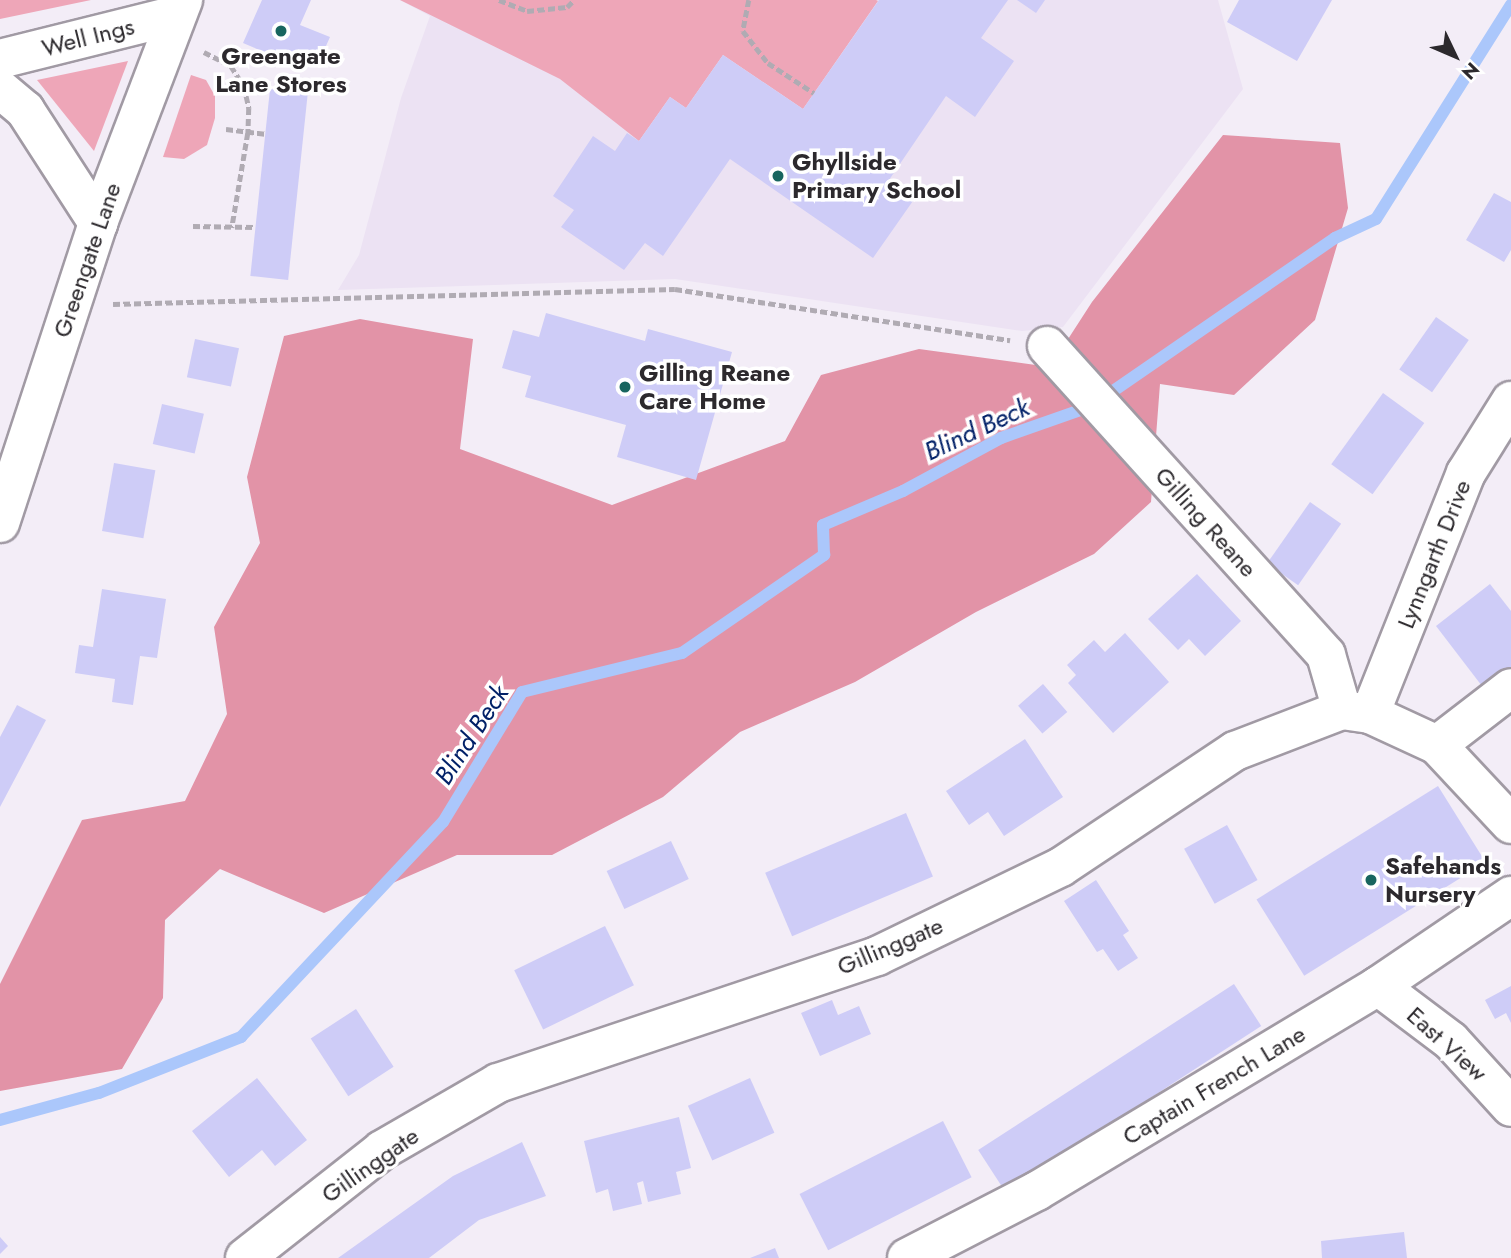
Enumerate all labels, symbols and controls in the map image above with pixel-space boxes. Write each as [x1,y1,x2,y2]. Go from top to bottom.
street label: Well Ings [39,12,137,62]
north arrow [1420,21,1490,91]
marker: Greengate Lane Stores [273,23,289,39]
place label: Greengate Lane Stores [215,42,347,98]
text: N [1456,56,1485,86]
place label: Ghyllside Primary School [792,148,961,204]
marker: Ghyllside Primary School [770,168,786,184]
street label: Greengate Lane [47,179,127,341]
place label: Gilling Reane Care Home [639,359,790,415]
marker: Gilling Reane Care Home [617,379,633,395]
water label: Blind Beck [920,392,1034,468]
street label: Gilling Reane [1149,461,1263,583]
street label: Lynngarth Drive [1391,475,1477,633]
water label: Blind Beck [428,679,516,791]
place label: Safehands Nursery [1385,852,1501,908]
marker: Safehands Nursery [1363,872,1379,888]
street label: Gillinggate [833,911,947,981]
street label: East View [1401,1001,1493,1087]
street label: Captain French Lane [1117,1019,1311,1151]
street label: Gillinggate [316,1121,424,1209]

